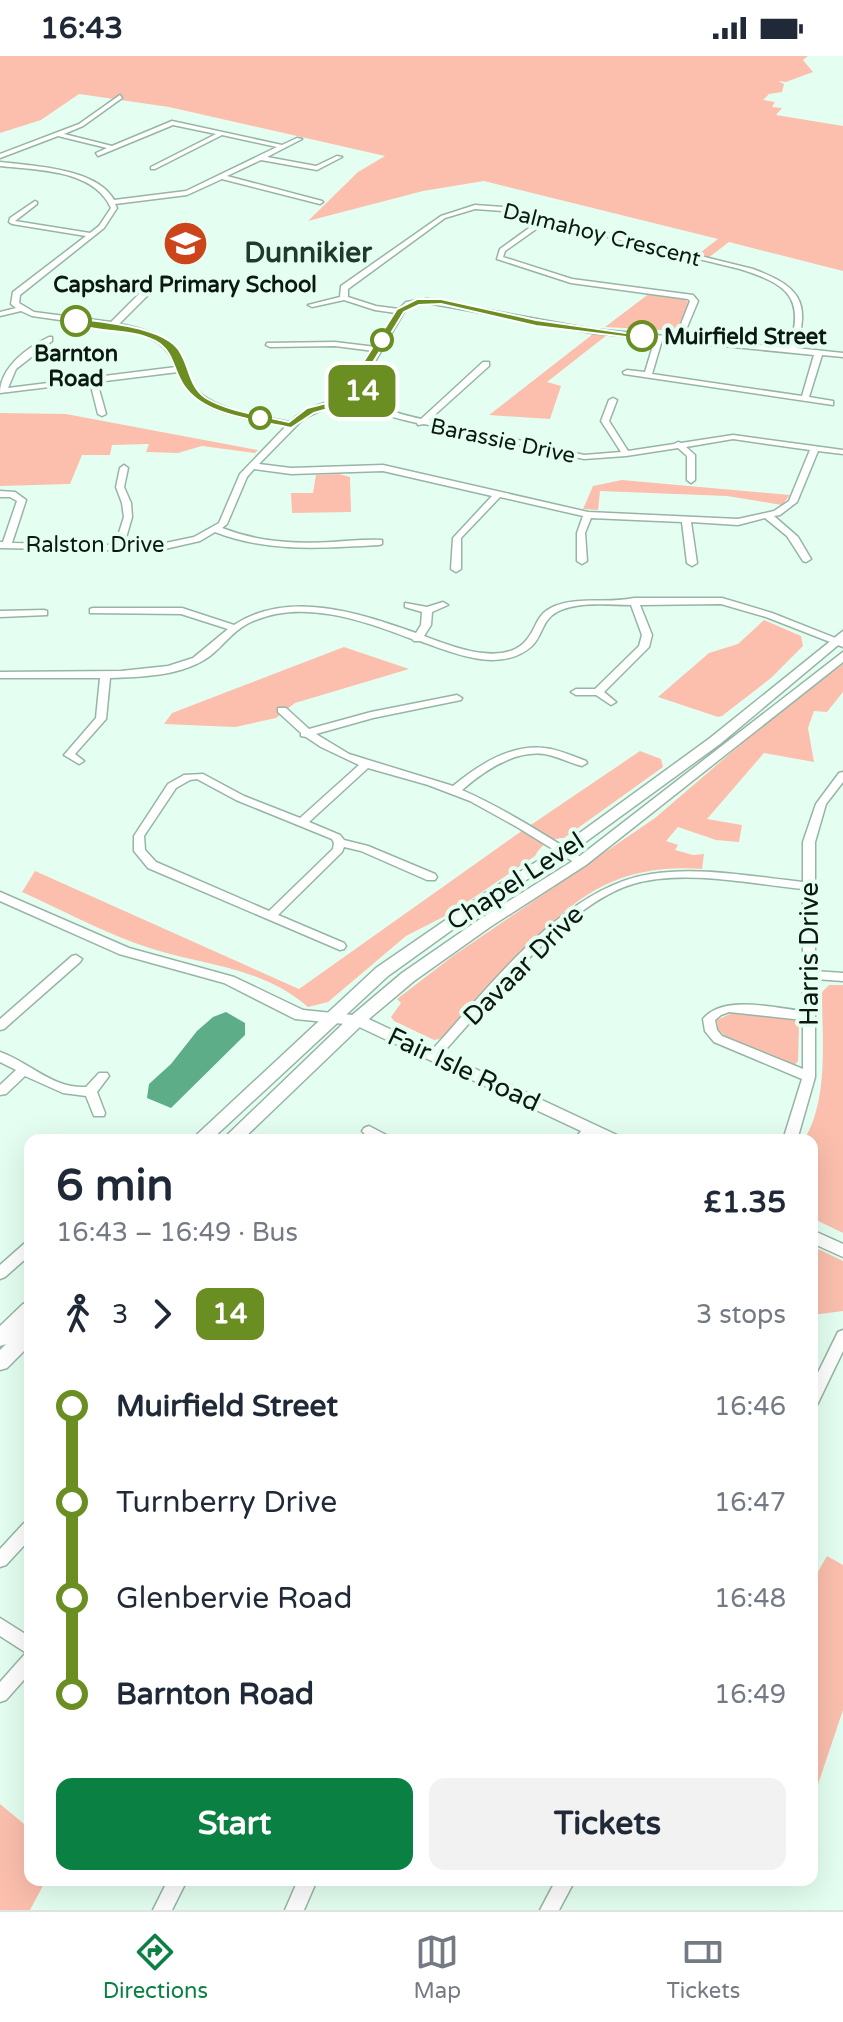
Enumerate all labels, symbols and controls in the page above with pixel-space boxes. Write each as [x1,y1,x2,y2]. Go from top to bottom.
text: 16:43 [40,10,123,47]
street label: Dalmahoy Crescent [500,198,703,272]
school or university icon: Capshard Primary School [161,219,209,267]
district label: Dunnikier [244,236,373,270]
place label: Capshard Primary School [53,272,317,298]
marker: Barnton Road [61,306,91,336]
marker: Muirfield Street [627,321,657,351]
place label: Muirfield Street [664,324,827,350]
unlabelled marker [371,329,393,351]
place label: Barnton Road [34,341,118,392]
line badge: 14 [326,365,398,417]
text: 14 [344,374,380,408]
unlabelled marker [249,407,271,429]
street label: Barassie Drive [428,413,578,469]
street label: Ralston Drive [26,532,164,558]
street label: Chapel Level [441,826,590,937]
street label: Harris Drive [794,882,825,1026]
street label: Davaar Drive [457,899,590,1032]
street label: Fair Isle Road [383,1021,545,1118]
text: 6 min [56,1160,173,1213]
text: £1.35 [704,1184,786,1221]
text: 16:43 – 16:49 · Bus [56,1217,298,1248]
icon: walk [56,1292,100,1336]
icon: forward [140,1292,184,1336]
text: 14 [212,1297,248,1331]
text: 3 [112,1299,128,1330]
text: 3 stops [696,1299,786,1330]
text: Muirfield Street [116,1388,338,1425]
text: 16:46 [714,1391,786,1422]
text: Turnberry Drive [116,1484,337,1521]
text: 16:47 [714,1487,786,1518]
text: Glenbervie Road [116,1580,352,1617]
text: 16:48 [714,1583,786,1614]
text: Barnton Road [116,1676,314,1713]
text: 16:49 [714,1679,786,1710]
button: Start [56,1778,413,1870]
button: Tickets [429,1778,786,1870]
tab: Directions [103,1930,208,2004]
tab: Map [414,1930,461,2004]
tab: Tickets [667,1930,740,2004]

